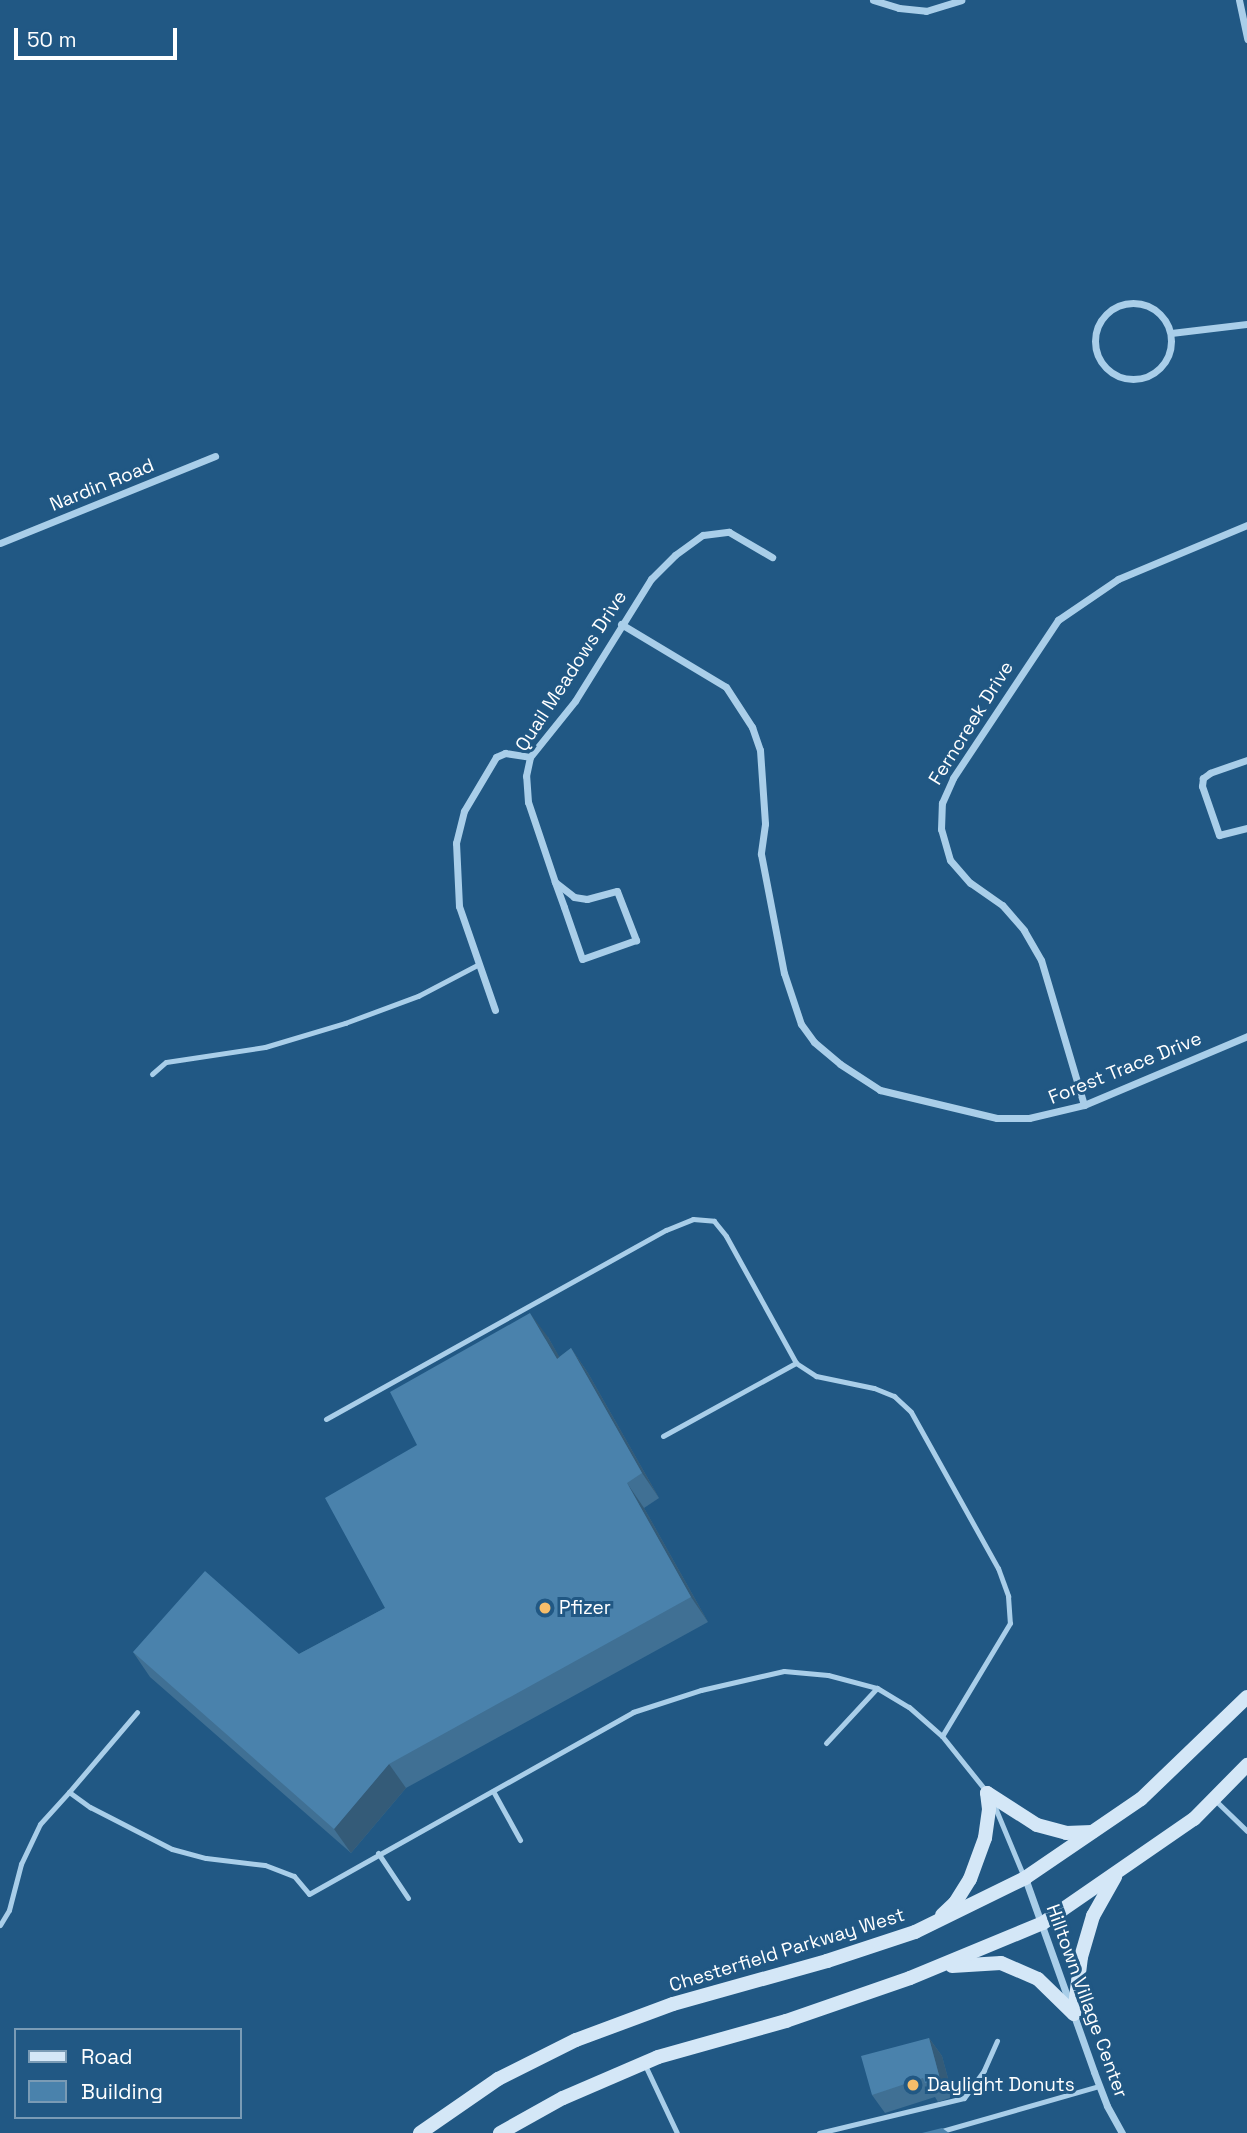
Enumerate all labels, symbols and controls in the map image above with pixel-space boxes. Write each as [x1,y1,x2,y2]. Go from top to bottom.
scale bar [18,14,180,58]
text: 50 m [27,26,77,53]
street label: Nardin Road [47,454,157,516]
street label: Quail Meadows Drive [510,586,632,756]
street label: Ferncreek Drive [924,657,1018,789]
street label: Forest Trace Drive [1045,1027,1205,1109]
place label: Pfizer [559,1597,611,1619]
marker: Pfizer [537,1600,553,1616]
street label: Hilltown Village Center [1041,1901,1133,2101]
street label: Chesterfield Parkway West [666,1903,908,1997]
legend [14,2028,242,2119]
text: Road [81,2043,133,2070]
place label: Daylight Donuts [927,2074,1075,2096]
marker: Daylight Donuts [905,2077,921,2093]
text: Building [81,2078,163,2105]

